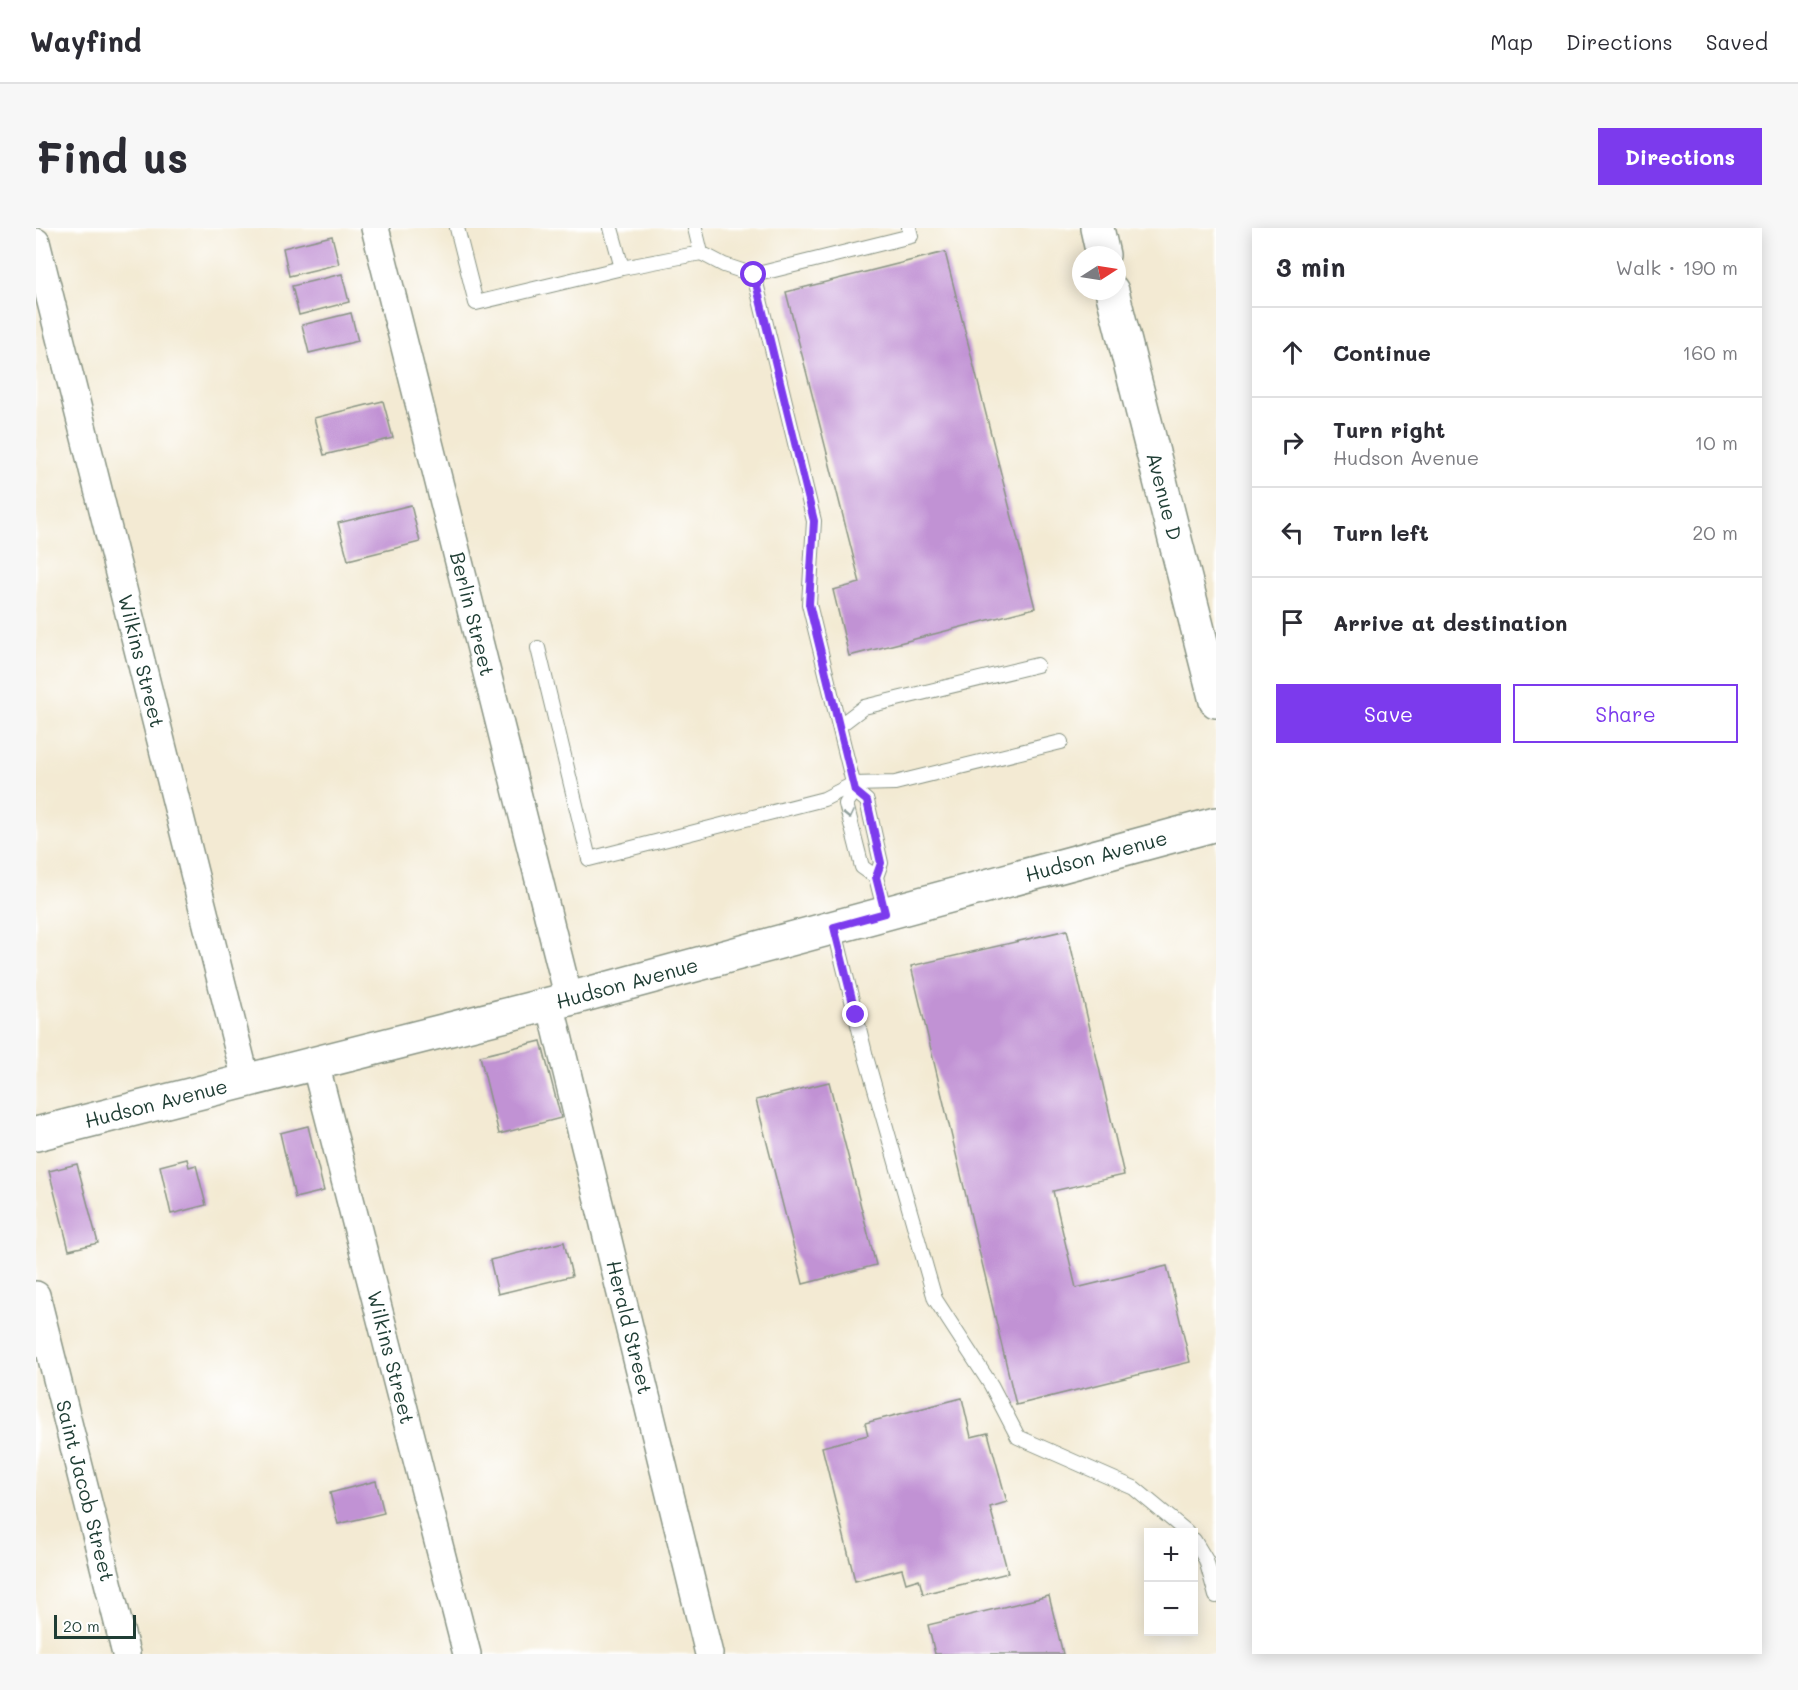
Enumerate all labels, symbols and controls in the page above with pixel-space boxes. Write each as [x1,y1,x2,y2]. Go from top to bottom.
text: Wayfind [30,23,141,59]
text: Map [1490,28,1533,55]
text: Directions [1566,28,1673,55]
text: Saved [1706,28,1768,55]
button: Directions [1598,128,1762,185]
text: Find us [36,129,188,184]
north arrow [1072,246,1126,300]
text: 3 min [1276,250,1345,284]
text: Walk · 190 m [1615,254,1738,280]
route start [740,261,766,287]
icon: ahead [1276,336,1309,369]
text: Continue [1333,338,1431,367]
text: 160 m [1682,339,1738,365]
text: Turn right [1333,415,1445,444]
icon: right [1276,426,1309,459]
text: 10 m [1694,429,1738,455]
text: Hudson Avenue [1333,444,1479,470]
street label: Avenue D [1142,450,1189,543]
icon: left [1276,516,1309,549]
text: Turn left [1333,518,1429,547]
text: 20 m [1692,519,1738,545]
street label: Berlin Street [445,549,501,679]
street label: Wilkins Street [113,591,171,730]
icon: arrive [1276,606,1309,639]
text: Arrive at destination [1333,608,1568,637]
button: Save [1276,684,1501,743]
button: Share [1513,684,1738,743]
one-way arrow [842,810,855,820]
street label: Hudson Avenue [1022,824,1170,887]
street label: Hudson Avenue [553,951,701,1014]
route end [842,1001,868,1027]
street label: Hudson Avenue [82,1072,230,1133]
street label: Herald Street [601,1258,659,1397]
street label: Wilkins Street [362,1288,421,1426]
street label: Saint Jacob Street [51,1397,121,1584]
map controls [1144,1528,1198,1636]
button: + [1144,1528,1198,1582]
button: − [1144,1582,1198,1636]
scale bar [54,1612,136,1640]
text: 20 m [63,1615,100,1636]

